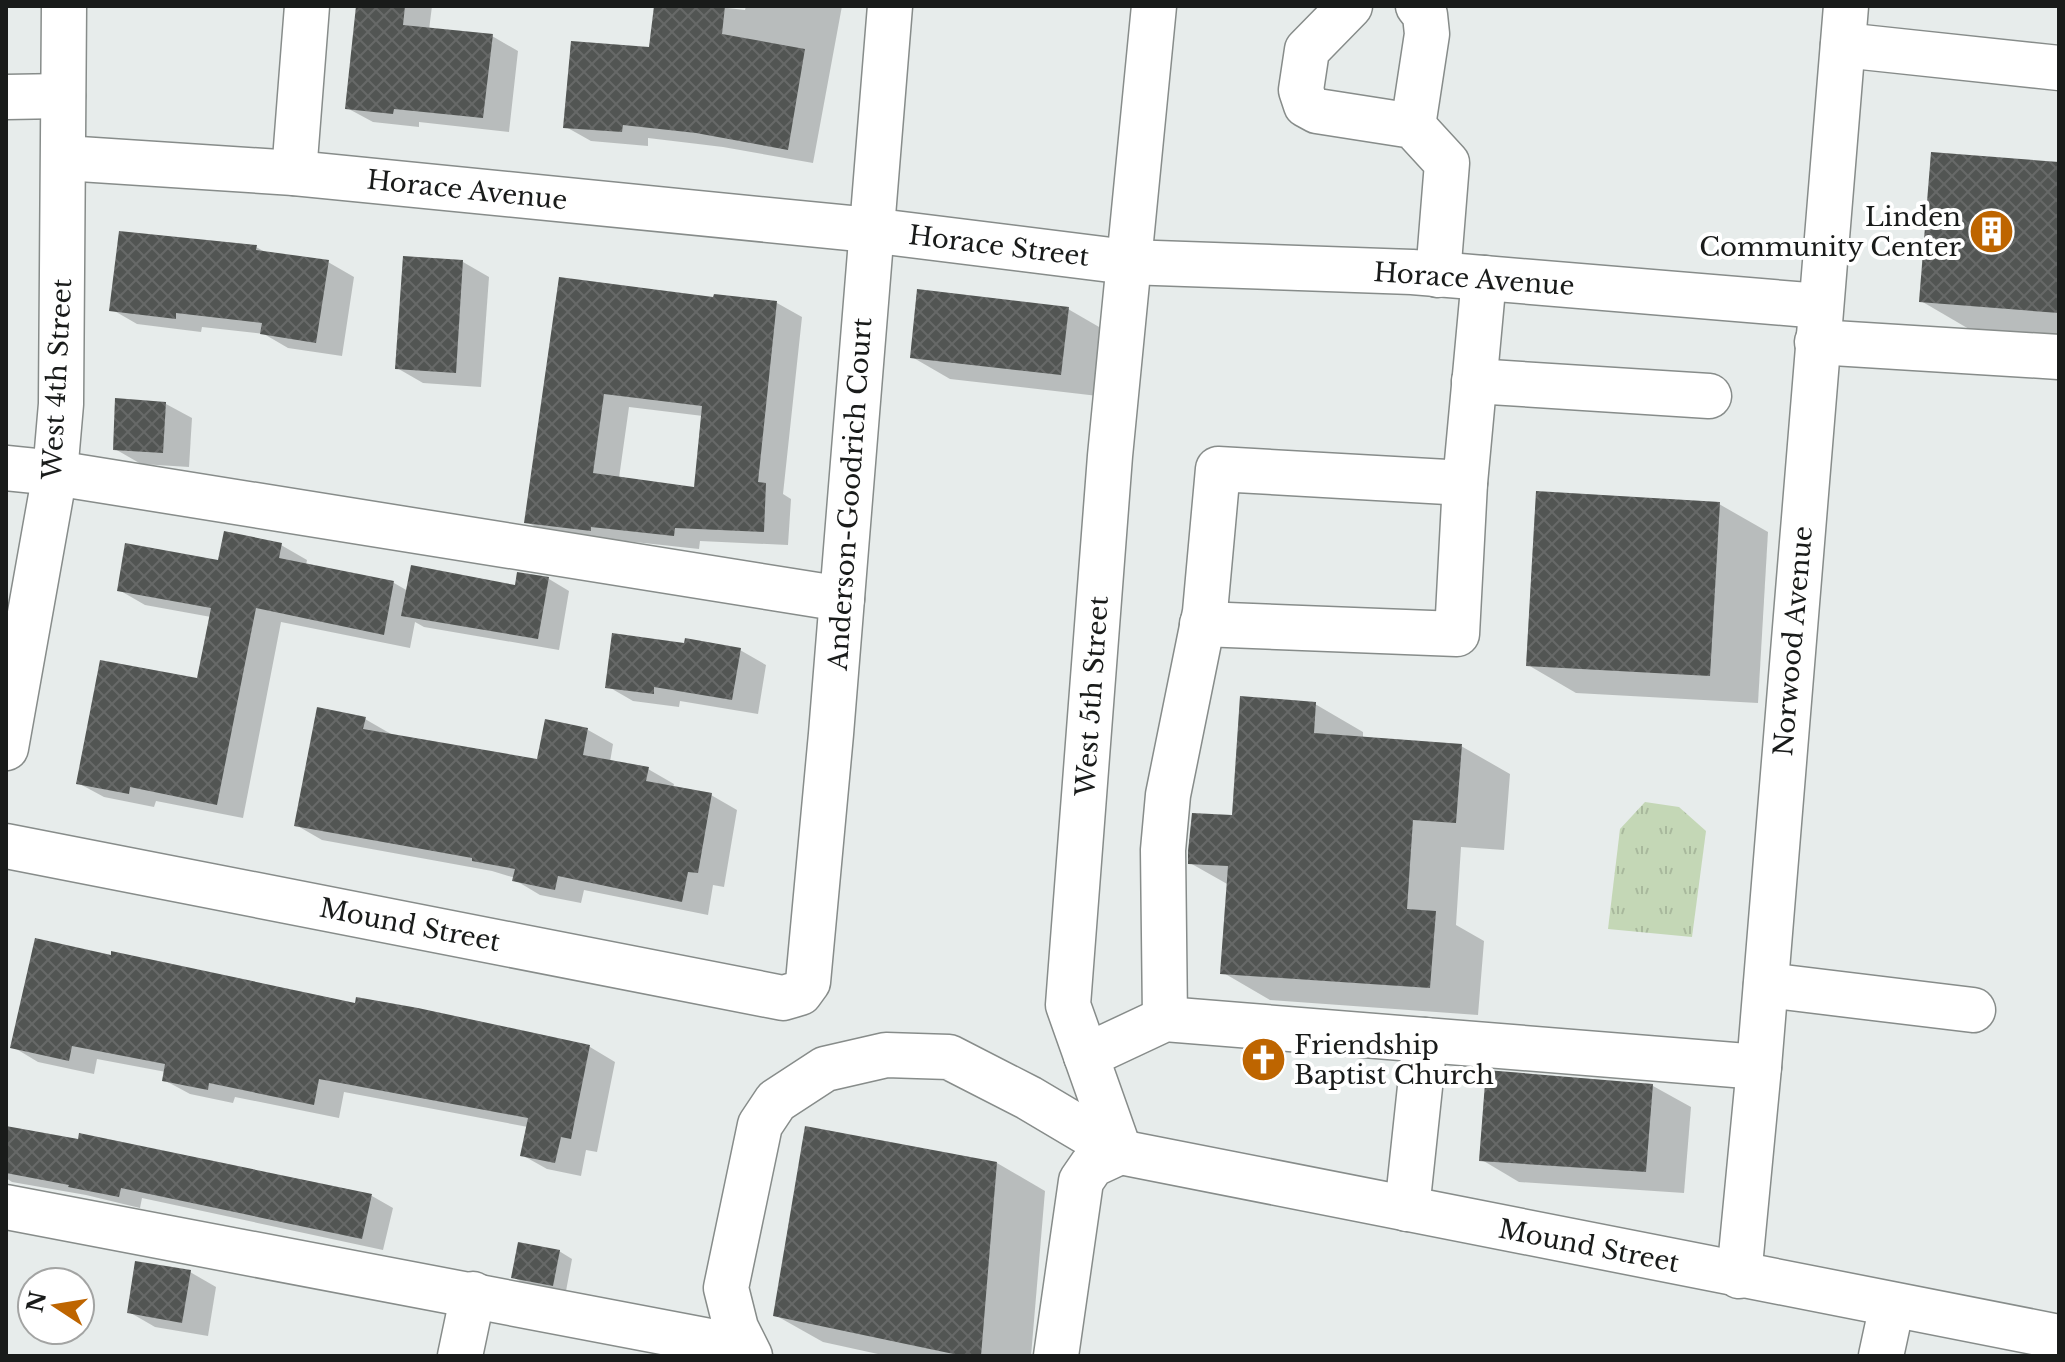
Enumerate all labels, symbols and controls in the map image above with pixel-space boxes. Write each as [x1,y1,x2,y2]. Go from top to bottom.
street label: Horace Avenue [365,164,569,216]
place label: Linden Community Center [1699,201,1962,263]
building icon: Linden Community Center [1968,208,2016,256]
street label: Horace Street [907,219,1091,273]
street label: Horace Avenue [1372,256,1576,302]
street label: West 4th Street [36,278,78,481]
street label: Anderson-Goodrich Court [822,316,878,673]
street label: Norwood Avenue [1767,525,1819,757]
street label: West 5th Street [1069,595,1115,798]
street label: Mound Street [317,892,503,958]
place label: Friendship Baptist Church [1294,1029,1494,1091]
church icon: Friendship Baptist Church [1239,1036,1287,1084]
street label: Mound Street [1496,1213,1682,1279]
north arrow [16,1266,96,1346]
text: N [22,1289,52,1315]

